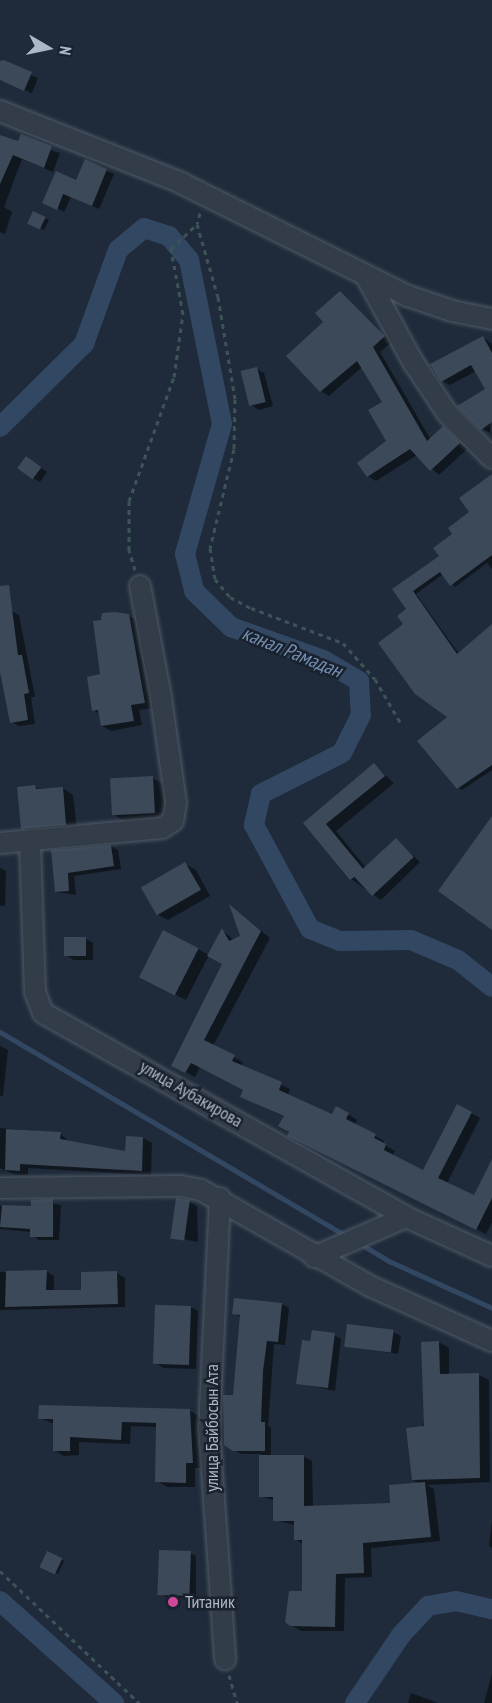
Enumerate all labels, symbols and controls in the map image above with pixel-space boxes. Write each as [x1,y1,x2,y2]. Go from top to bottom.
north arrow [18,18,78,78]
text: N [55,45,76,57]
water label: канал Рамадан [239,621,345,683]
street label: улица Аубакирова [136,1056,246,1132]
street label: улица Байбосын Ата [201,1364,223,1492]
place label: Титаник [185,1591,235,1613]
marker: Титаник [166,1595,180,1609]

